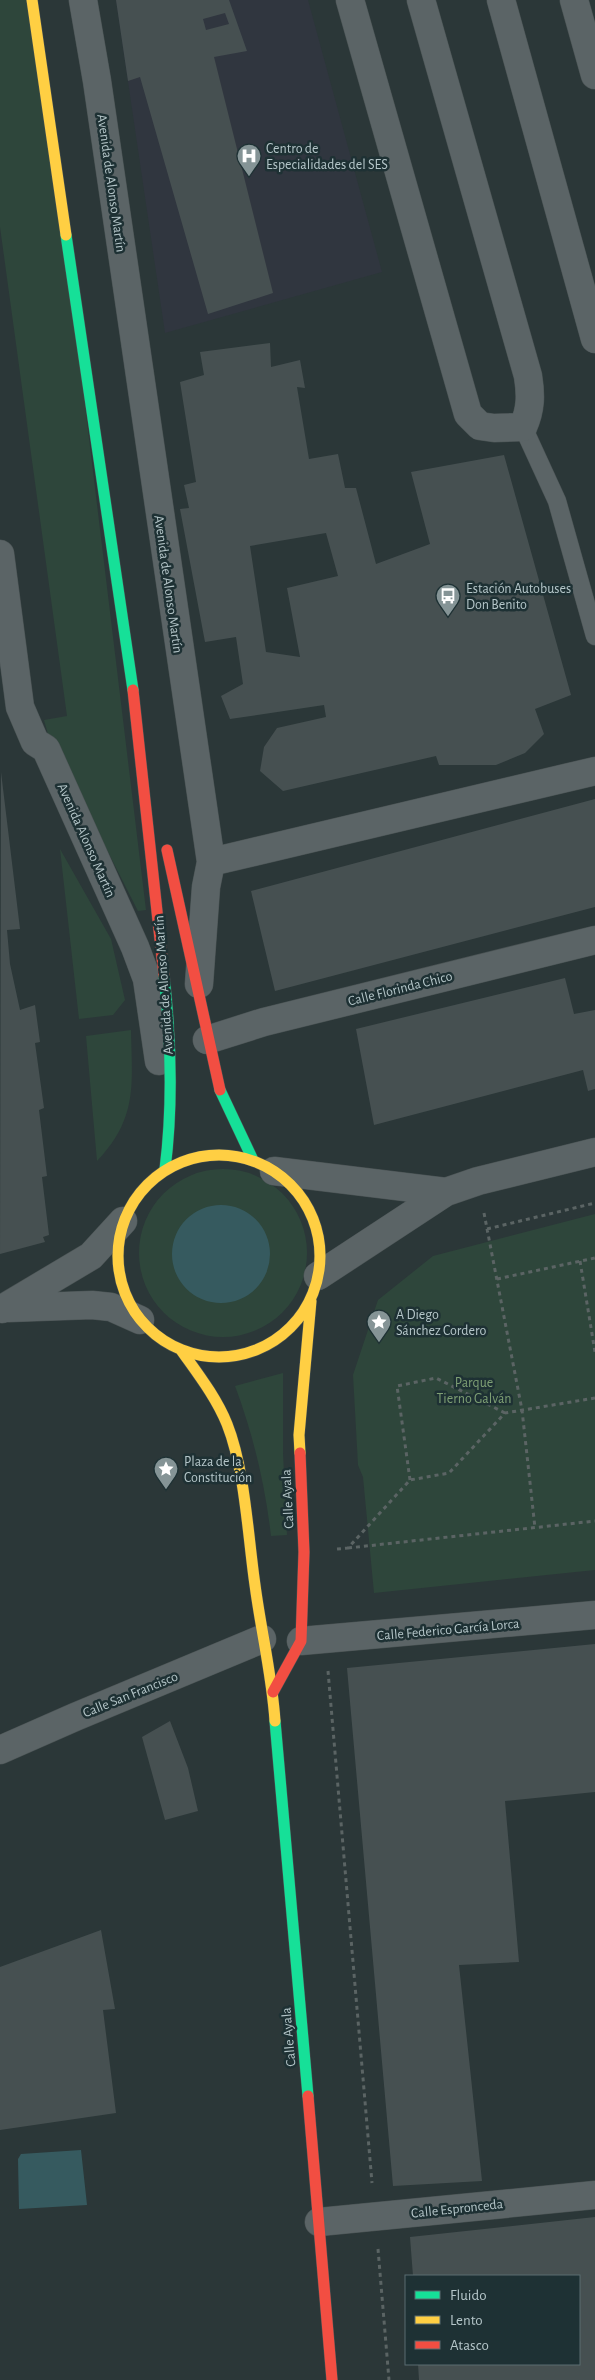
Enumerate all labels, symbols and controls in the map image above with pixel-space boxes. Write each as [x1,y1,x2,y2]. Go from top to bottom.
street label: Avenida de Alonso Martín [94,113,128,253]
place label: Centro de Especialidades del SES [266,142,388,172]
hospital icon: Centro de Especialidades del SES [236,143,262,177]
street label: Avenida de Alonso Martín [151,514,185,654]
place label: Estación Autobuses Don Benito [466,582,571,612]
bus stop icon: Estación Autobuses Don Benito [435,583,461,617]
street label: Avenida Alonso Martín [55,781,118,900]
street label: Avenida de Alonso Martín [152,915,176,1055]
street label: Calle Florinda Chico [347,969,454,1009]
place label: A Diego Sánchez Cordero [396,1308,487,1338]
place icon: A Diego Sánchez Cordero [366,1309,392,1343]
park label: Parque Tierno Galván [436,1376,512,1406]
place label: Plaza de la Constitución [184,1455,252,1485]
place icon: Plaza de la Constitución [153,1456,179,1490]
street label: Calle Ayala [279,1468,297,1529]
street label: Calle Federico García Lorca [376,1617,520,1643]
street label: Calle San Francisco [81,1669,180,1720]
street label: Calle Ayala [279,2006,299,2067]
street label: Calle Espronceda [410,2197,504,2221]
legend [405,2275,580,2365]
text: Fluido [450,2288,487,2303]
text: Lento [450,2313,483,2328]
text: Atasco [450,2338,489,2353]

